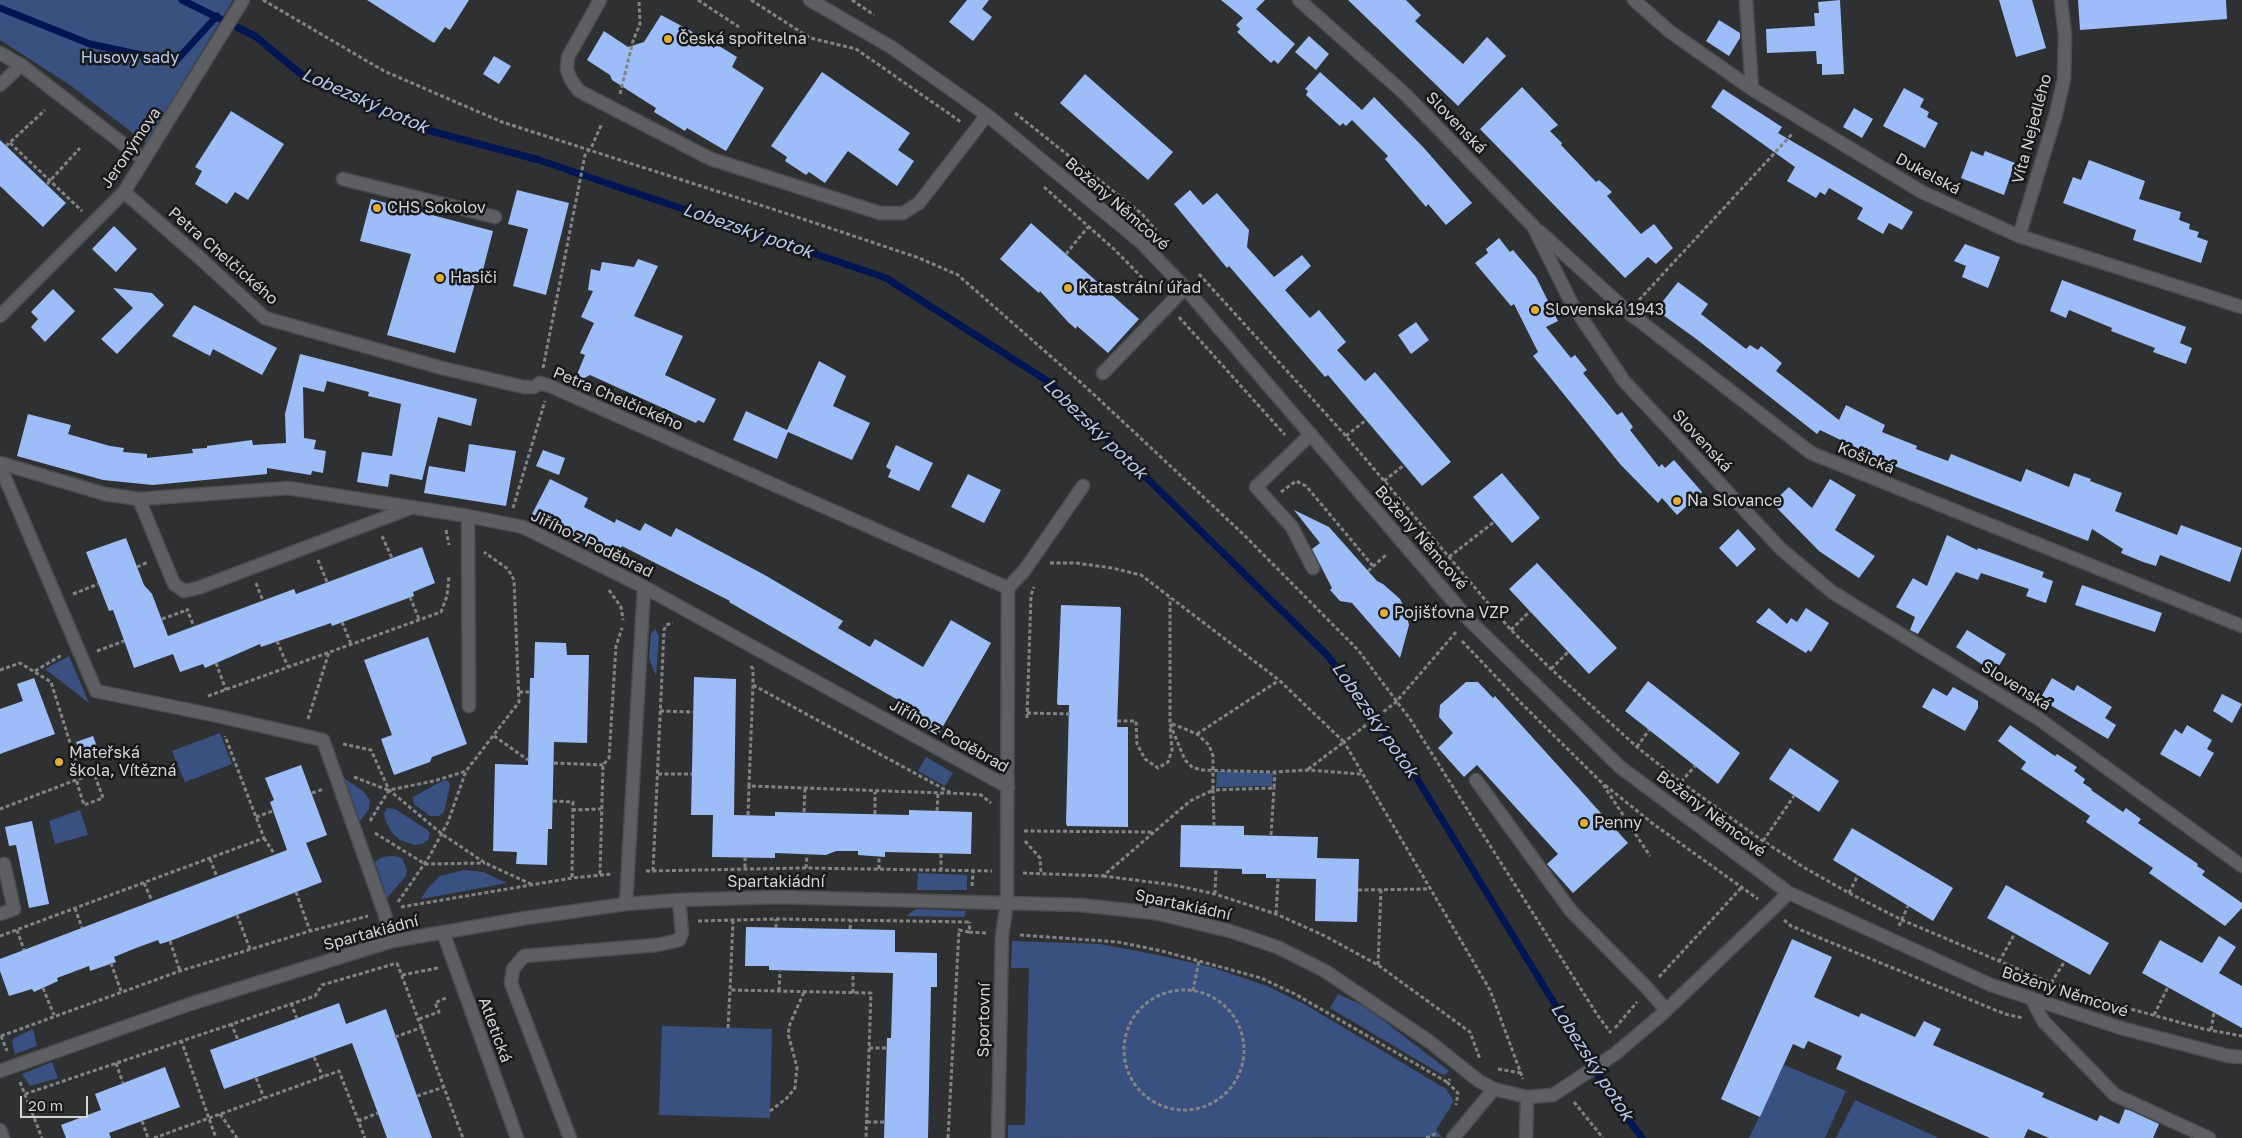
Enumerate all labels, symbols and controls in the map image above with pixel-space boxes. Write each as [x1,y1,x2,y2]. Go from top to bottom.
place label: Česká spořitelna [678,29,807,49]
marker: Česká spořitelna [662,33,674,45]
park label: Husovy sady [81,48,179,68]
water label: Lobezský potok [298,63,432,139]
street label: Víta Nejedlého [2008,72,2056,186]
street label: Slovenská [1422,88,1490,158]
street label: Jeronýmova [97,104,165,192]
street label: Dukelská [1892,149,1964,199]
street label: Boženy Němcové [1061,154,1173,254]
place label: CHS Sokolov [387,198,486,218]
water label: Lobezský potok [680,199,816,263]
marker: CHS Sokolov [371,202,383,214]
street label: Petra Chelčického [164,203,282,309]
place label: Hasiči [450,268,497,288]
marker: Hasiči [434,272,446,284]
place label: Katastrální úřad [1078,278,1201,298]
marker: Katastrální úřad [1062,282,1074,294]
place label: Slovenská 1943 [1545,300,1664,320]
marker: Slovenská 1943 [1529,304,1541,316]
street label: Petra Chelčického [550,363,686,435]
water label: Lobezský potok [1039,374,1151,484]
street label: Slovenská [1668,406,1736,476]
street label: Košická [1835,438,1897,478]
street label: Boženy Němcové [1371,482,1471,594]
place label: Na Slovance [1687,491,1782,511]
marker: Na Slovance [1671,495,1683,507]
street label: Jiřího z Poděbrad [528,506,656,582]
place label: Pojišťovna VZP [1394,603,1509,623]
marker: Pojišťovna VZP [1378,607,1390,619]
street label: Slovenská [1978,657,2054,715]
water label: Lobezský potok [1327,658,1423,782]
street label: Jiřího z Poděbrad [886,695,1012,777]
place label: Mateřská škola, Vítězná [69,743,176,781]
marker: Mateřská škola, Vítězná [53,756,65,768]
street label: Boženy Němcové [1653,767,1769,861]
place label: Penny [1594,813,1642,833]
marker: Penny [1578,817,1590,829]
street label: Spartakiádní [727,872,825,892]
street label: Spartakiádní [1133,885,1233,925]
street label: Spartakiádní [321,911,421,955]
street label: Boženy Němcové [1999,963,2131,1021]
street label: Sportovní [974,982,994,1058]
street label: Atletická [474,995,516,1065]
water label: Lobezský potok [1546,999,1638,1125]
scale bar [22,1086,90,1118]
text: 20 m [28,1096,63,1114]

